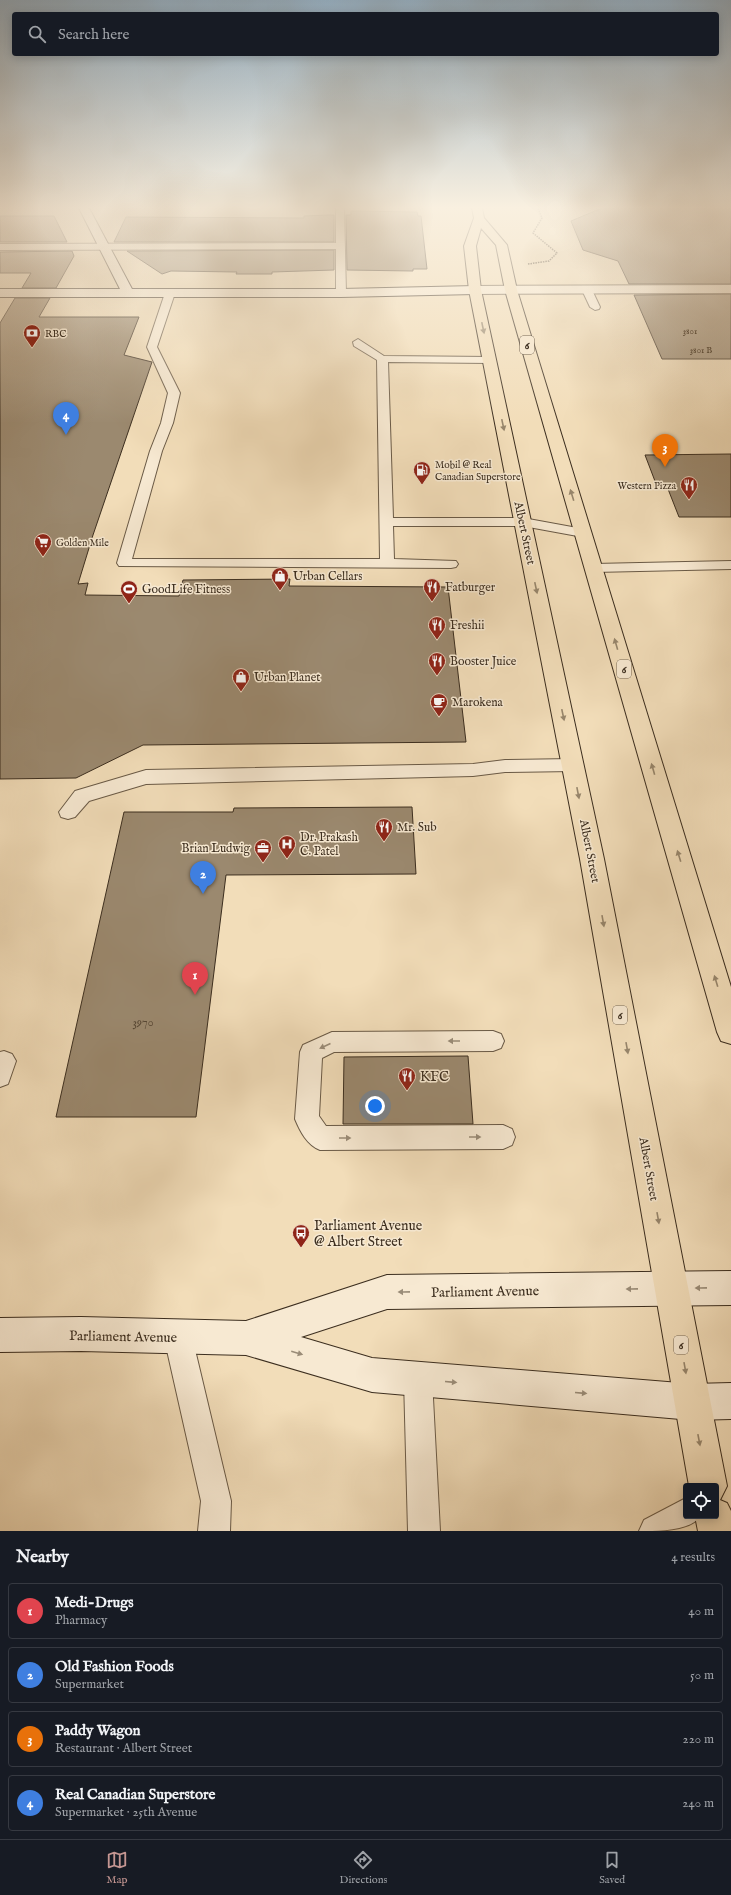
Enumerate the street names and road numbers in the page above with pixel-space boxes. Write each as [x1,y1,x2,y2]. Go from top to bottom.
road number: 6 [520,336,534,354]
street label: Albert Street [510,499,539,566]
road number: 6 [617,660,631,678]
street label: Albert Street [576,817,603,884]
road number: 6 [613,1006,627,1024]
street label: Albert Street [635,1135,661,1202]
street label: Parliament Avenue [431,1282,540,1302]
street label: Parliament Avenue [69,1327,178,1347]
road number: 6 [674,1336,688,1354]

